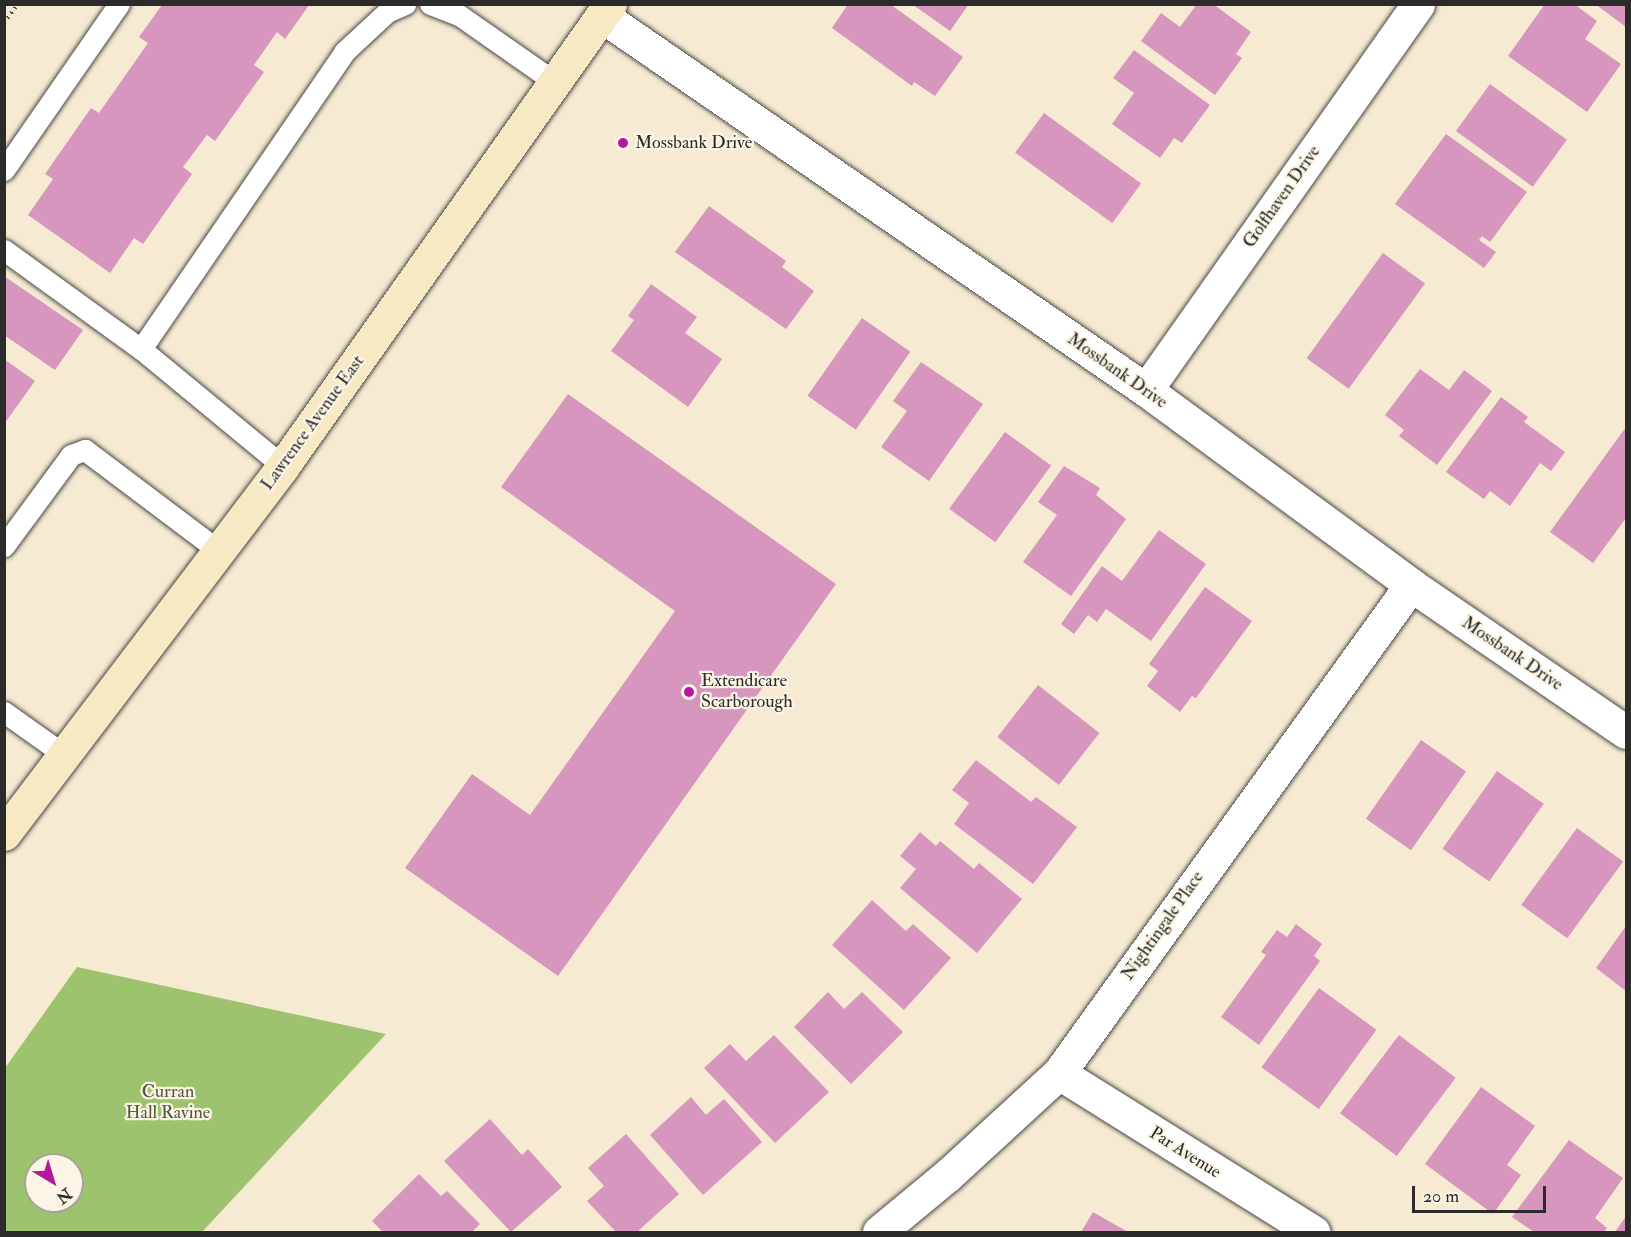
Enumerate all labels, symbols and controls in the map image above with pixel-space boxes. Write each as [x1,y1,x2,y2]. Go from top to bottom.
place label: Mossbank Drive [635,132,752,154]
marker: Mossbank Drive [616,136,630,150]
street label: Golfhaven Drive [1239,142,1325,252]
street label: Mossbank Drive [1063,329,1171,413]
street label: Lawrence Avenue East [257,351,369,495]
street label: Mossbank Drive [1457,612,1567,696]
place label: Extendicare Scarborough [701,671,793,714]
marker: Extendicare Scarborough [682,685,696,699]
street label: Nightingale Place [1117,867,1209,985]
park label: Curran Hall Ravine [126,1082,210,1124]
street label: Par Avenue [1145,1123,1225,1183]
north arrow [24,1153,84,1213]
scale bar [1415,1174,1548,1212]
text: N [52,1183,76,1208]
text: 20 m [1423,1185,1459,1208]

